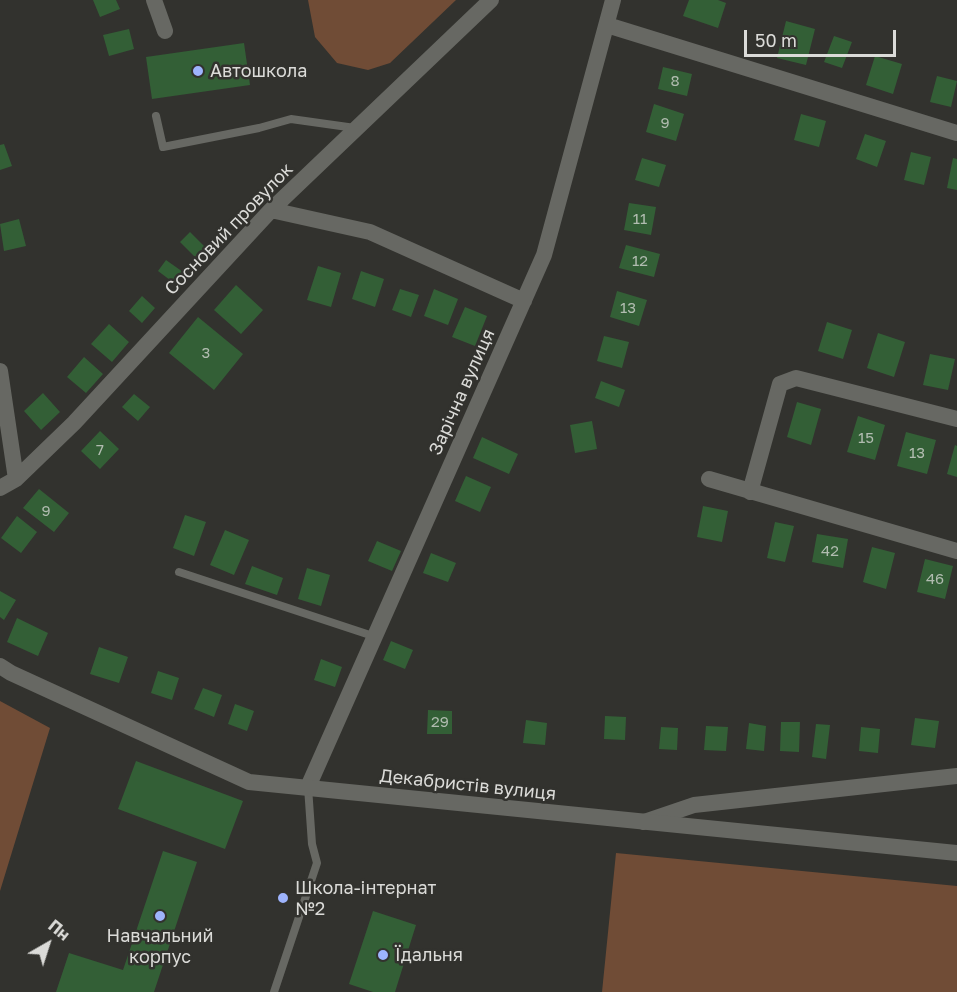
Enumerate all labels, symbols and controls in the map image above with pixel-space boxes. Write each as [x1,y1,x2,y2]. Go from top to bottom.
scale bar [747,18,898,56]
text: 50 m [755,29,797,51]
place label: Автошкола [210,60,307,82]
marker: Автошкола [191,64,205,78]
house number: 8 [670,72,680,90]
house number: 9 [660,114,670,132]
street label: Сосновий провулок [160,159,298,299]
house number: 11 [633,210,647,228]
house number: 12 [632,252,648,270]
house number: 13 [620,299,636,317]
street label: Зарічна вулиця [425,326,499,458]
house number: 3 [202,344,210,362]
house number: 15 [858,429,874,447]
house number: 7 [96,441,104,459]
house number: 13 [909,444,925,462]
house number: 9 [41,502,51,520]
house number: 42 [821,542,839,560]
house number: 46 [926,570,944,588]
house number: 29 [431,713,449,731]
street label: Декабристів вулиця [379,765,557,805]
place label: Школа-інтернат №2 [295,877,436,920]
marker: Школа-інтернат №2 [276,891,290,905]
marker: Навчальний корпус [153,909,167,923]
north arrow [18,914,78,974]
text: Пн [45,915,74,945]
place label: Навчальний корпус [106,925,214,968]
place label: Їдальня [395,944,463,966]
marker: Їдальня [376,948,390,962]

